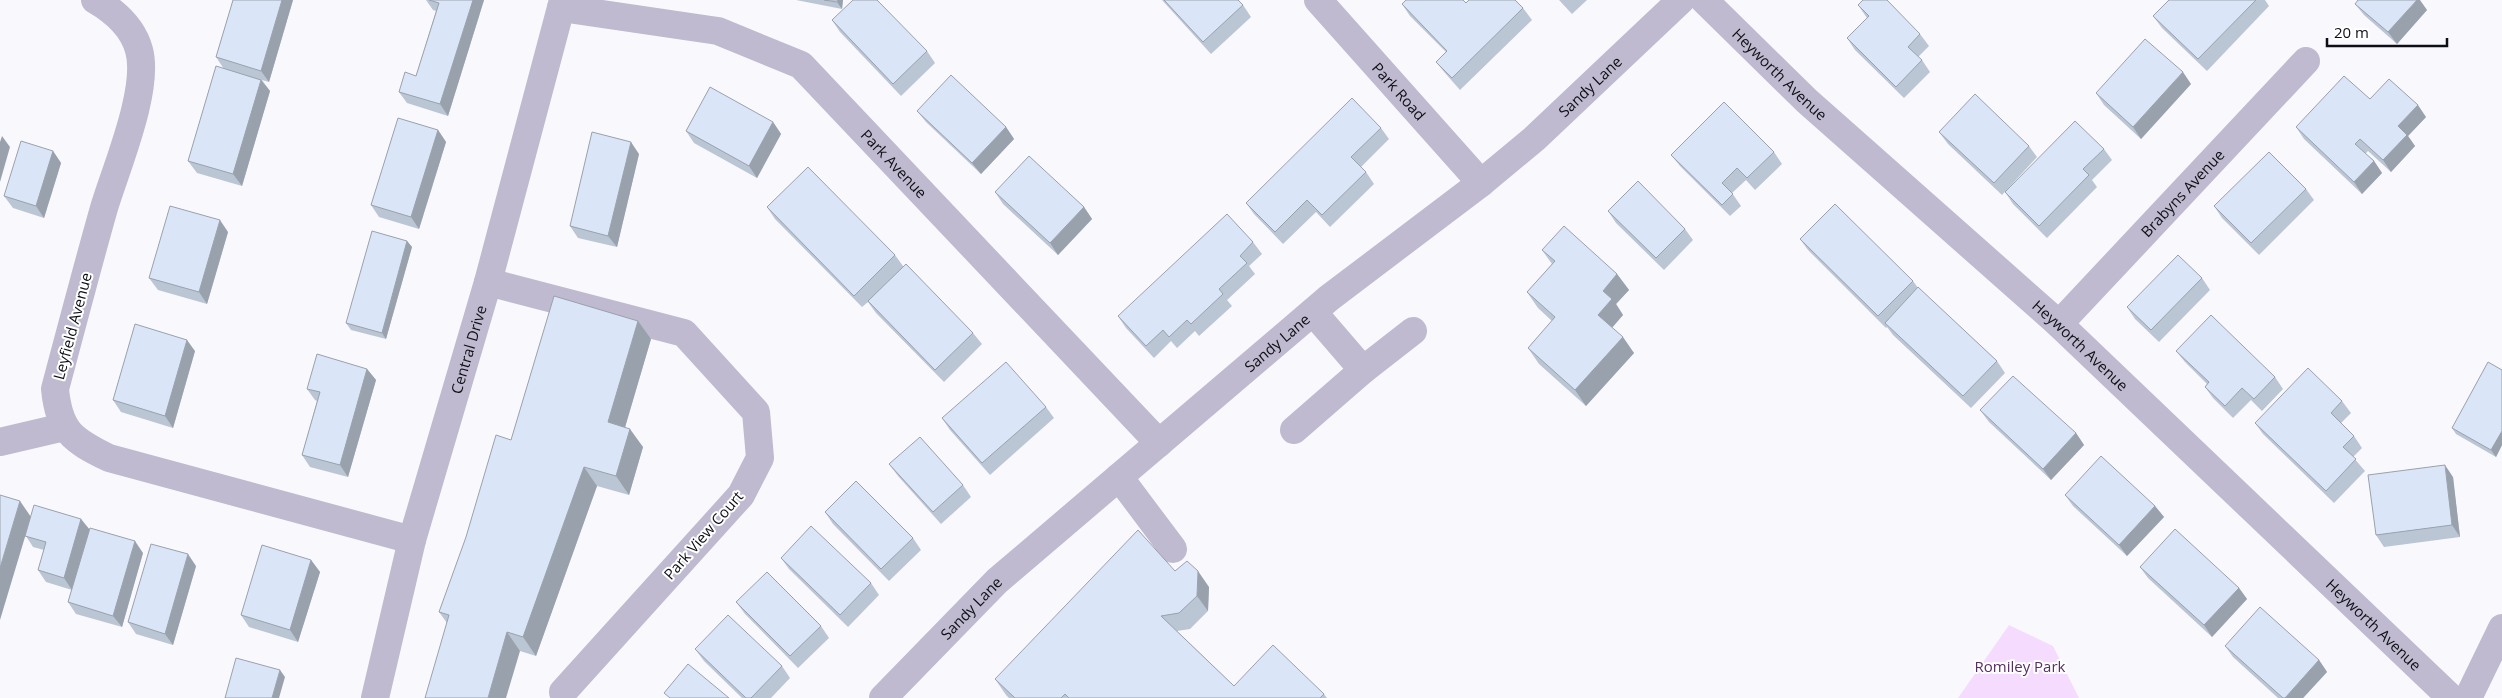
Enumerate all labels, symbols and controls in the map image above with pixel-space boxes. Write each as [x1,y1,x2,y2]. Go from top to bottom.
scale bar [2327,15,2447,47]
text: 20 m [2334,22,2369,42]
street label: Heyworth Avenue [1728,23,1832,124]
street label: Sandy Lane [1554,51,1626,121]
street label: Park Road [1368,58,1430,124]
street label: Park Avenue [857,125,932,202]
street label: Brabyns Avenue [2136,145,2228,241]
street label: Leyfield Avenue [48,270,96,382]
street label: Heyworth Avenue [2028,295,2133,395]
street label: Central Drive [446,303,491,396]
street label: Sandy Lane [1240,309,1314,376]
street label: Park View Court [659,487,747,583]
street label: Sandy Lane [936,572,1006,643]
street label: Heyworth Avenue [2322,574,2426,675]
park label: Romiley Park [1975,656,2066,676]

